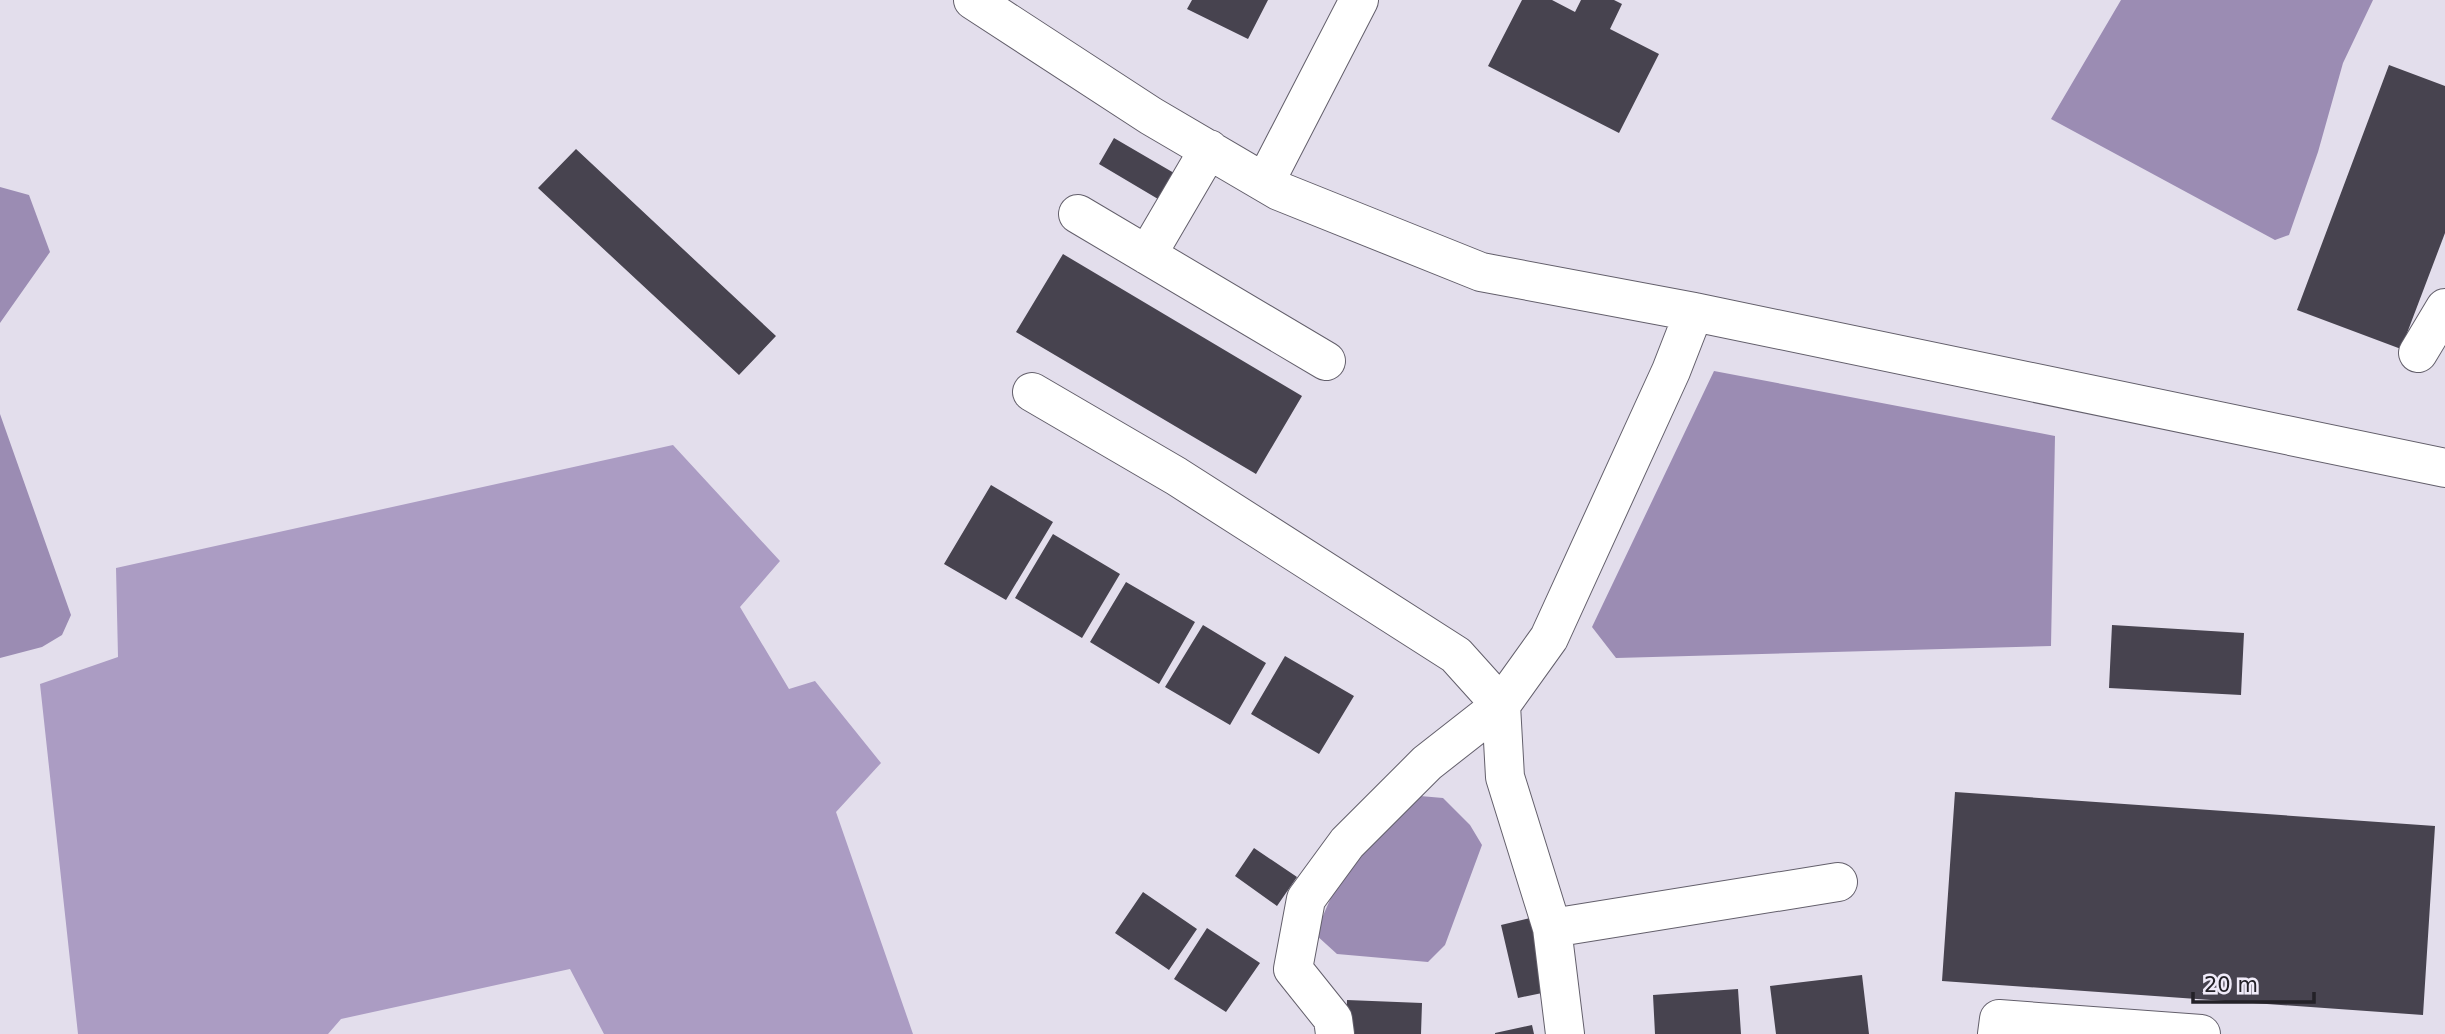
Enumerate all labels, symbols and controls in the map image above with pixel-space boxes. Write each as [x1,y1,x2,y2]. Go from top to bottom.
scale bar [2193,960,2314,1004]
text: 20 m [2204,973,2258,997]

